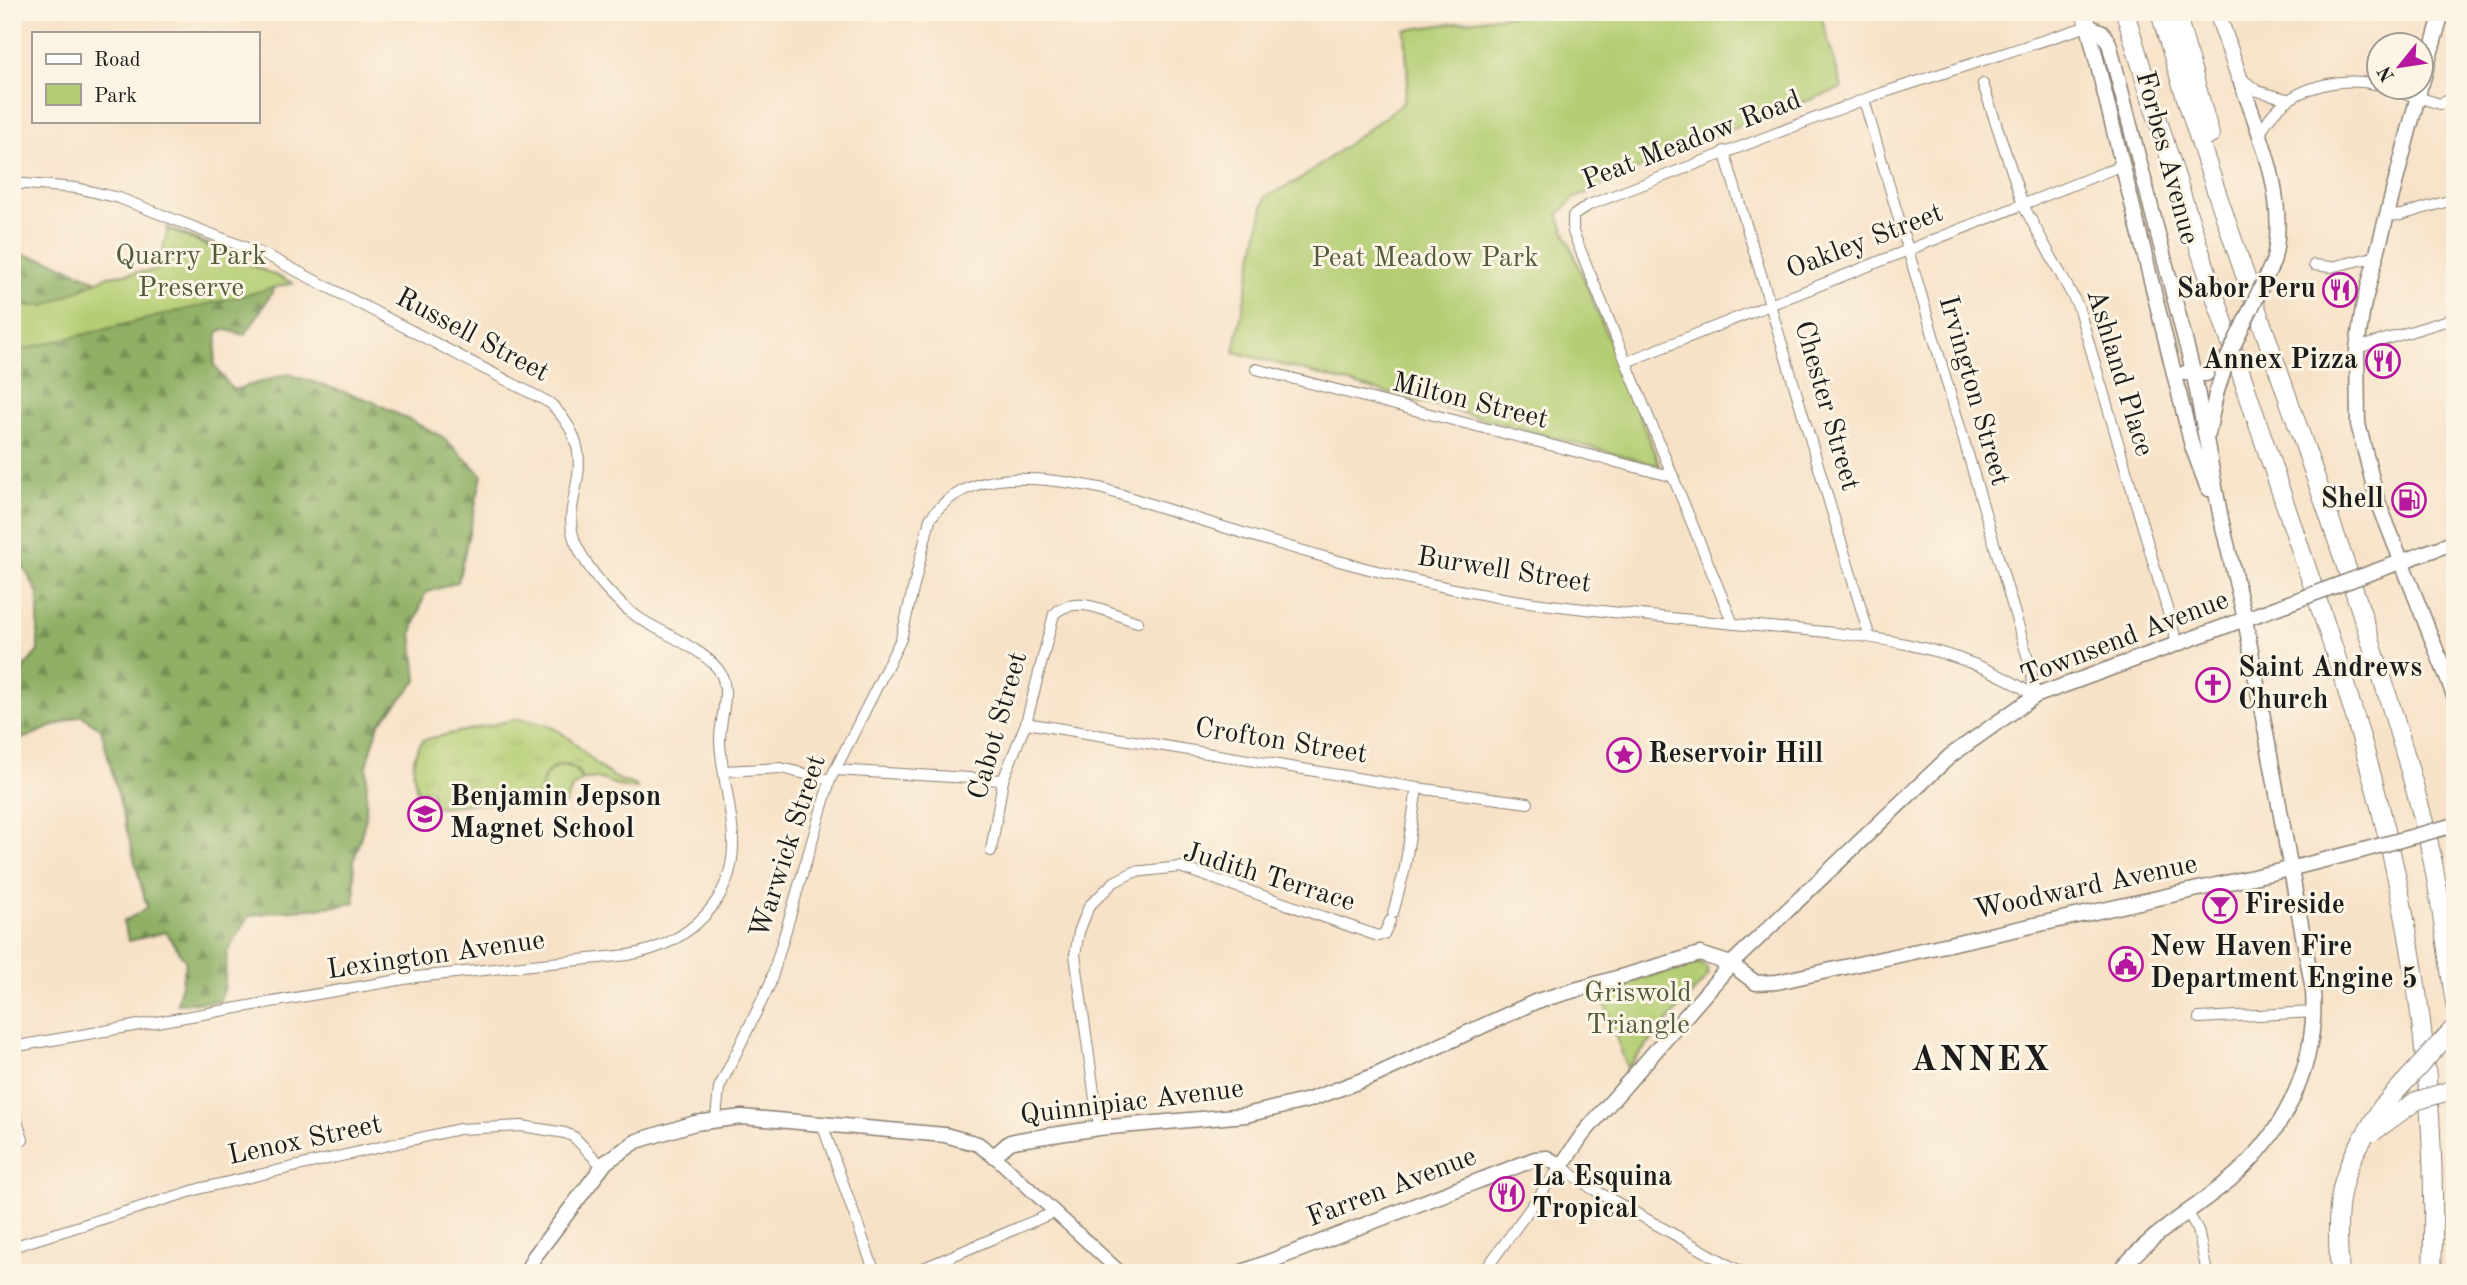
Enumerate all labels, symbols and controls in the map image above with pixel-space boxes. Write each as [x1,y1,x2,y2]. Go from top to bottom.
legend [32,32,259,122]
north arrow [2366,32,2436,102]
text: Road [94,50,141,71]
text: N [2375,62,2399,84]
street label: Forbes Avenue [2129,68,2203,248]
text: Park [94,86,137,107]
street label: Peat Meadow Road [1579,86,1805,196]
street label: Oakley Street [1783,199,1947,285]
park label: Quarry Park Preserve [115,243,267,303]
park label: Peat Meadow Park [1311,245,1539,273]
restaurant icon: Sabor Peru [2321,271,2359,309]
place label: Sabor Peru [2177,276,2316,304]
street label: Russell Street [391,284,553,388]
street label: Ashland Place [2080,286,2158,460]
street label: Irvington Street [1933,293,2013,489]
street label: Chester Street [1788,318,1864,494]
restaurant icon: Annex Pizza [2364,342,2402,380]
place label: Annex Pizza [2202,347,2358,375]
street label: Milton Street [1389,369,1551,435]
fuel station icon: Shell [2390,481,2428,519]
place label: Shell [2320,486,2384,514]
street label: Burwell Street [1415,543,1593,599]
street label: Townsend Avenue [2017,587,2233,691]
street label: Cabot Street [965,649,1033,803]
place label: Saint Andrews Church [2238,655,2422,715]
church icon: Saint Andrews Church [2194,666,2232,704]
street label: Crofton Street [1193,715,1369,769]
place icon: Reservoir Hill [1605,736,1643,774]
place label: Reservoir Hill [1648,741,1824,769]
street label: Warwick Street [746,752,832,942]
place label: Benjamin Jepson Magnet School [450,784,661,844]
school or university icon: Benjamin Jepson Magnet School [406,795,444,833]
street label: Judith Terrace [1180,839,1358,917]
street label: Woodward Avenue [1972,851,2200,925]
bar icon: Fireside [2201,887,2239,925]
place label: Fireside [2244,892,2345,920]
street label: Lexington Avenue [325,927,547,985]
place label: New Haven Fire Department Engine 5 [2150,934,2418,994]
public building icon: New Haven Fire Department Engine 5 [2107,945,2145,983]
park label: Griswold Triangle [1584,980,1692,1040]
district label: ANNEX [1911,1043,2051,1078]
street label: Quinnipiac Avenue [1019,1075,1245,1131]
street label: Lenox Street [226,1111,384,1171]
street label: Farren Avenue [1304,1143,1480,1233]
place label: La Esquina Tropical [1532,1164,1672,1224]
restaurant icon: La Esquina Tropical [1488,1175,1526,1213]

